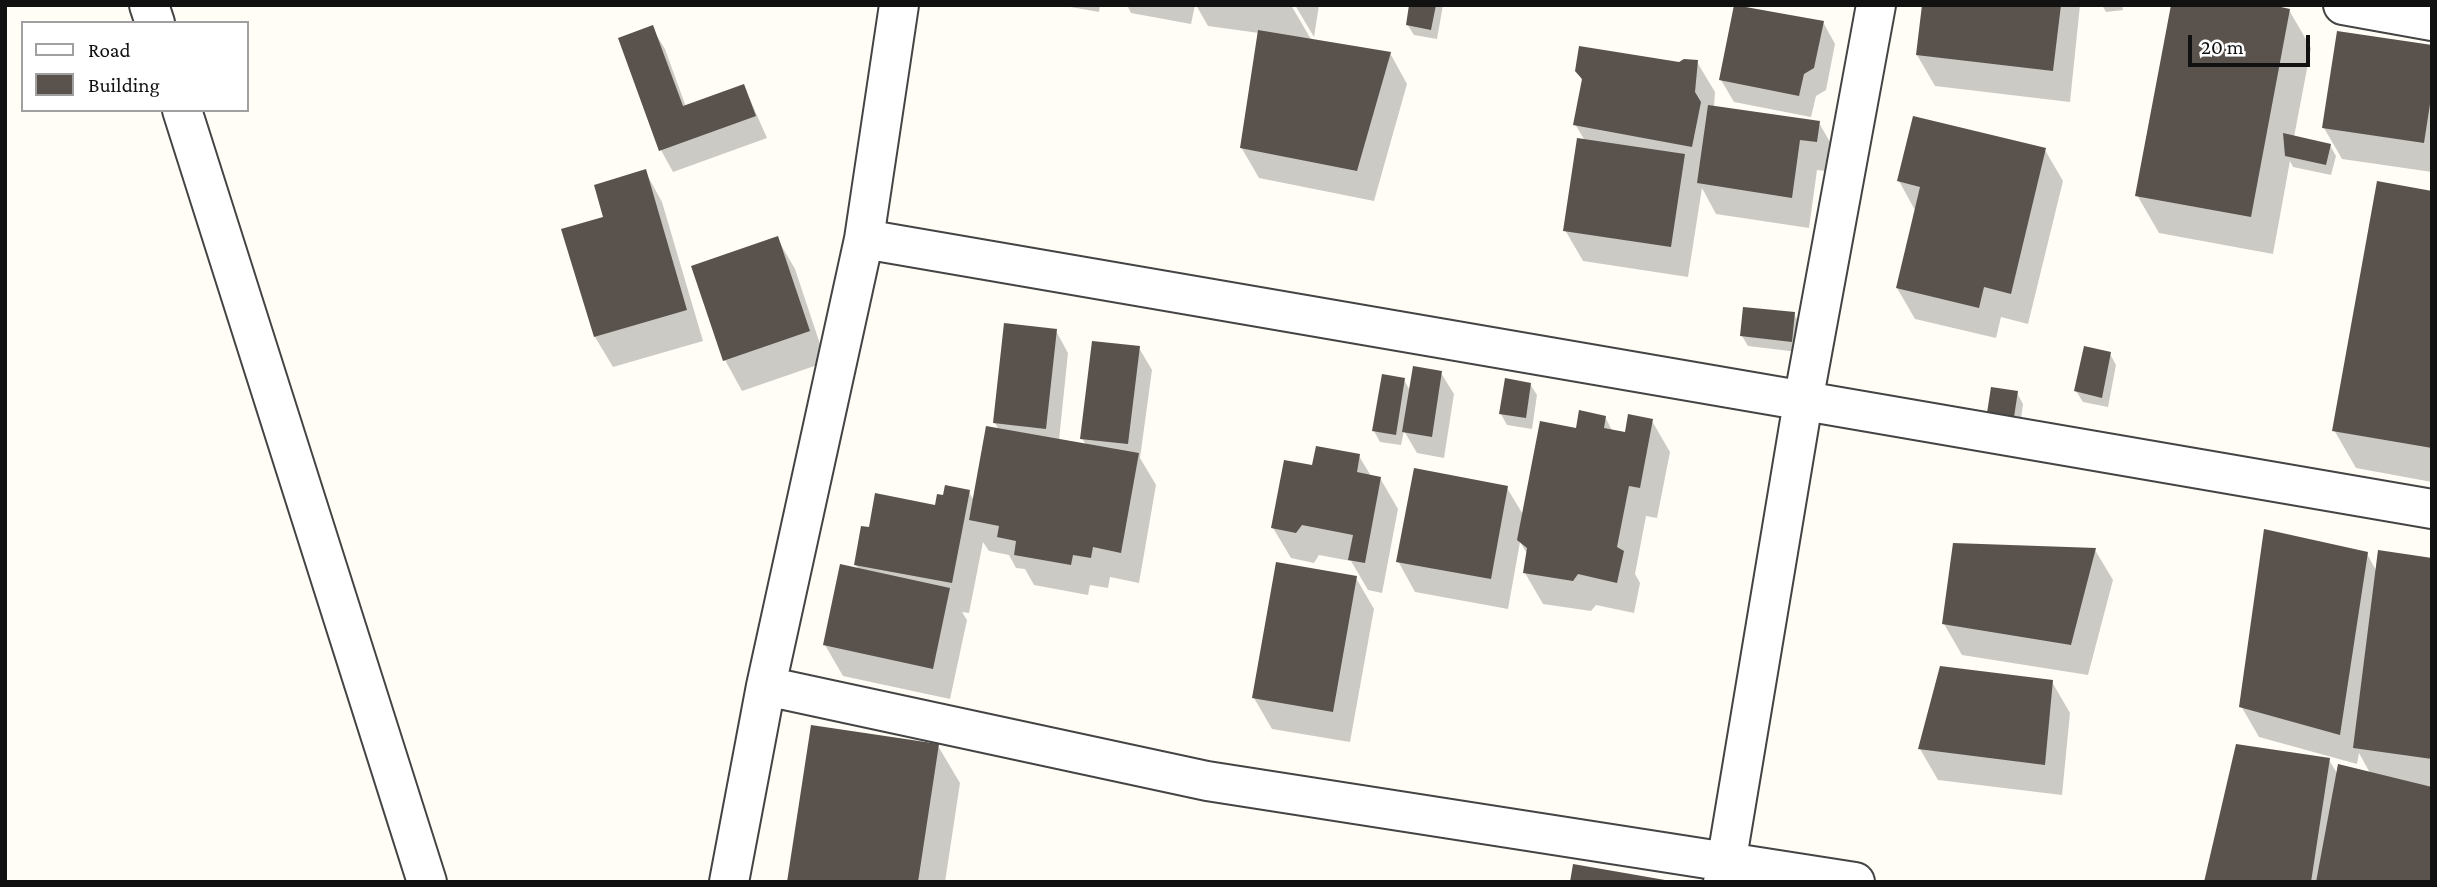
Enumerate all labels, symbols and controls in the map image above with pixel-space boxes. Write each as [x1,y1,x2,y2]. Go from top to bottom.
legend [21,21,248,112]
scale bar [2192,21,2314,65]
text: 20 m [2201,35,2244,59]
text: Road [88,38,131,62]
text: Building [88,73,160,97]

